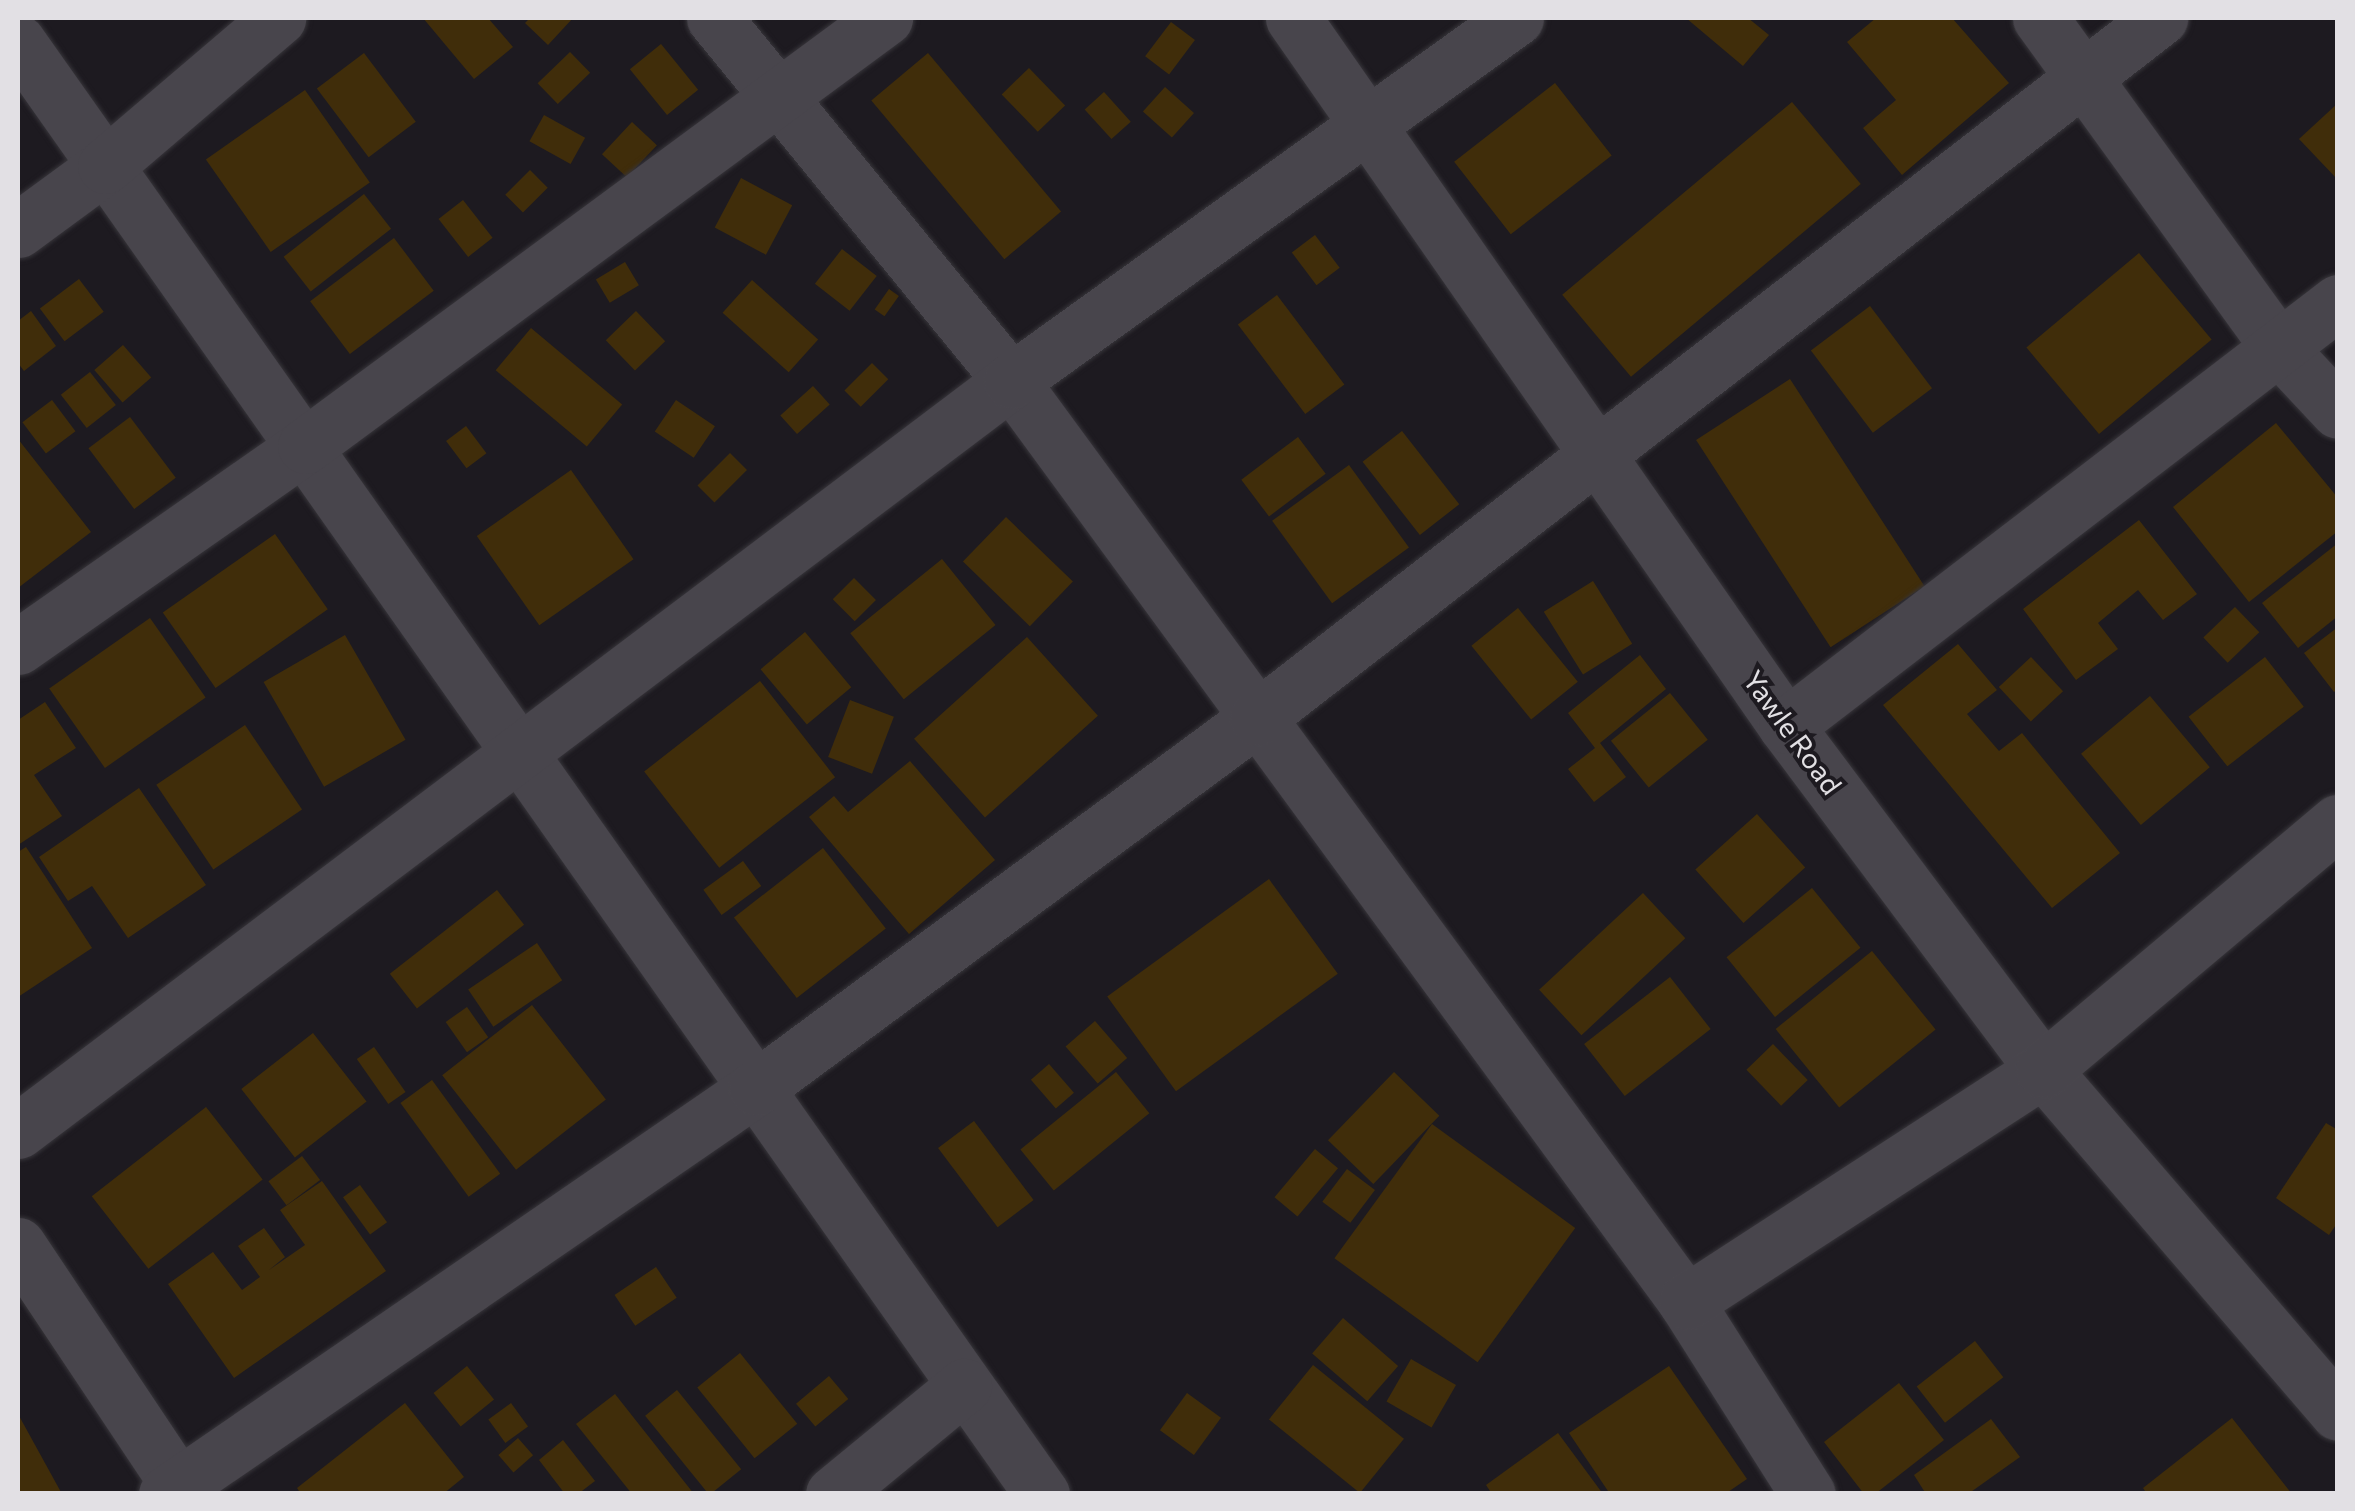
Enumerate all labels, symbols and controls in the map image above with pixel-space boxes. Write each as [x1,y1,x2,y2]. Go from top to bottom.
street label: Yawle Road [1737,664,1849,800]

